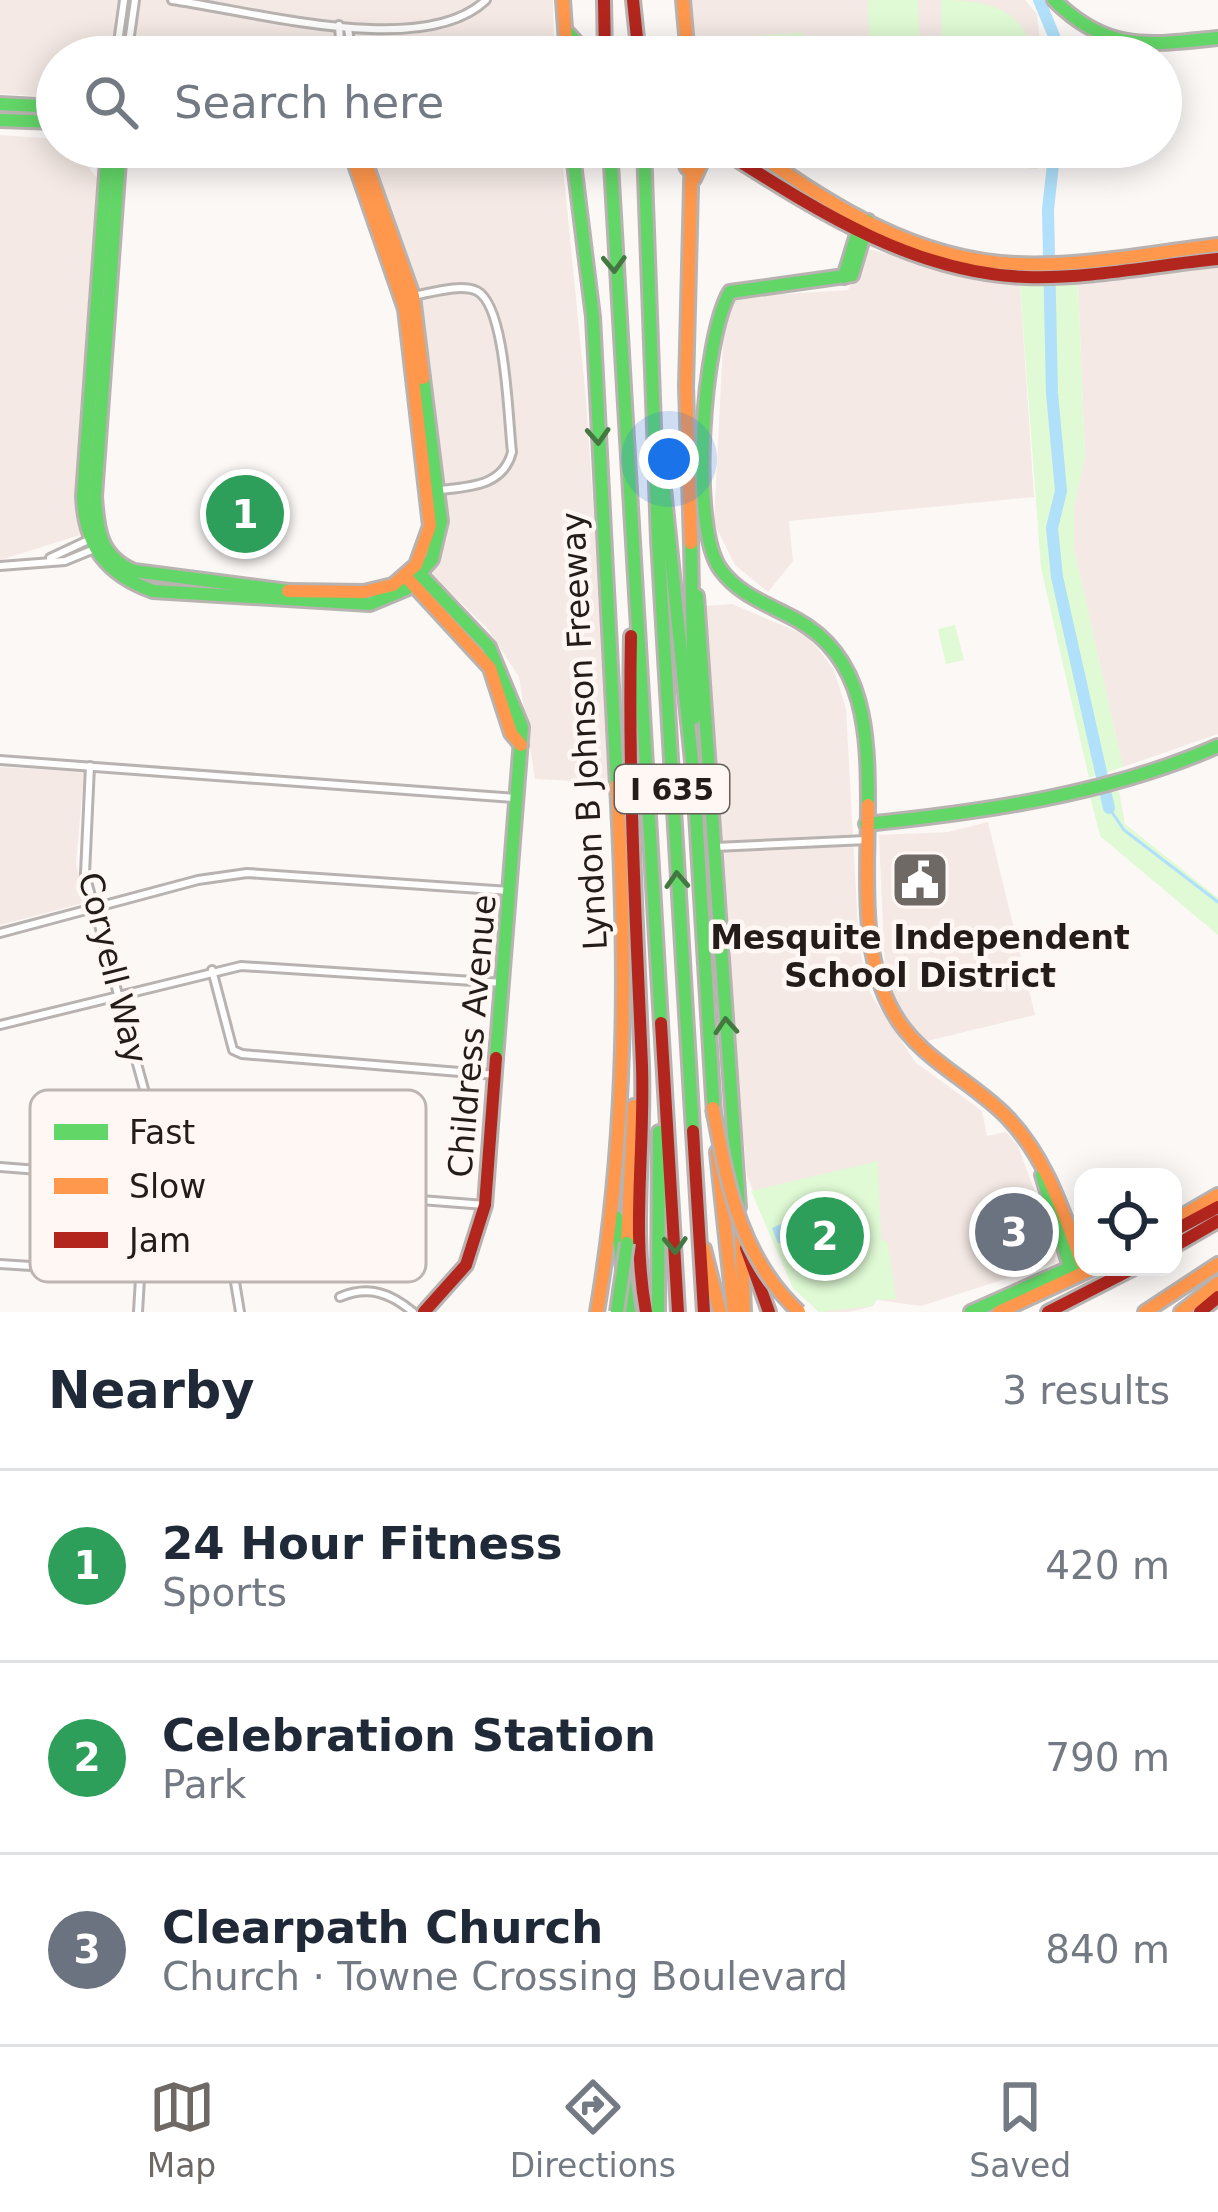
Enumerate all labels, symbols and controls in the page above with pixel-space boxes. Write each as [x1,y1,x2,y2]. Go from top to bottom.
search box [36,36,1182,168]
icon: search [78,69,144,135]
text: Search here [174,76,444,129]
one-way arrow [601,255,627,274]
one-way arrow [585,427,611,446]
your location [639,429,699,489]
pin: 1 [206,469,284,559]
street label: Lyndon B Johnson Freeway [553,511,615,951]
road number: I 635 [615,765,729,813]
public building icon: Mesquite Independent School District [889,849,951,911]
street label: Coryell Way [70,868,156,1068]
one-way arrow [665,870,691,889]
street label: Childress Avenue [440,893,504,1179]
place label: Mesquite Independent School District [710,918,1130,995]
one-way arrow [713,1016,739,1035]
legend [30,1090,426,1282]
text: Fast [129,1113,195,1152]
text: Slow [129,1167,206,1206]
map controls [1074,1168,1182,1276]
button: locate [1074,1168,1182,1276]
pin: 3 [975,1187,1053,1277]
pin: 2 [786,1191,864,1281]
text: Jam [127,1221,191,1260]
one-way arrow [661,1236,687,1255]
text: Nearby [48,1361,255,1420]
text: 3 results [1002,1368,1170,1413]
text: 24 Hour Fitness [162,1517,563,1570]
text: 1 [73,1543,101,1588]
text: 420 m [1045,1543,1170,1588]
text: Sports [162,1570,287,1615]
text: Celebration Station [162,1709,656,1762]
text: 2 [73,1735,101,1780]
text: 790 m [1045,1735,1170,1780]
text: Park [162,1762,246,1807]
text: Clearpath Church [162,1901,603,1954]
text: 3 [73,1927,101,1972]
text: 840 m [1045,1927,1170,1972]
text: Church · Towne Crossing Boulevard [162,1954,848,1999]
tab: Map [147,2074,216,2185]
tab: Directions [510,2074,676,2185]
tab: Saved [969,2074,1071,2185]

